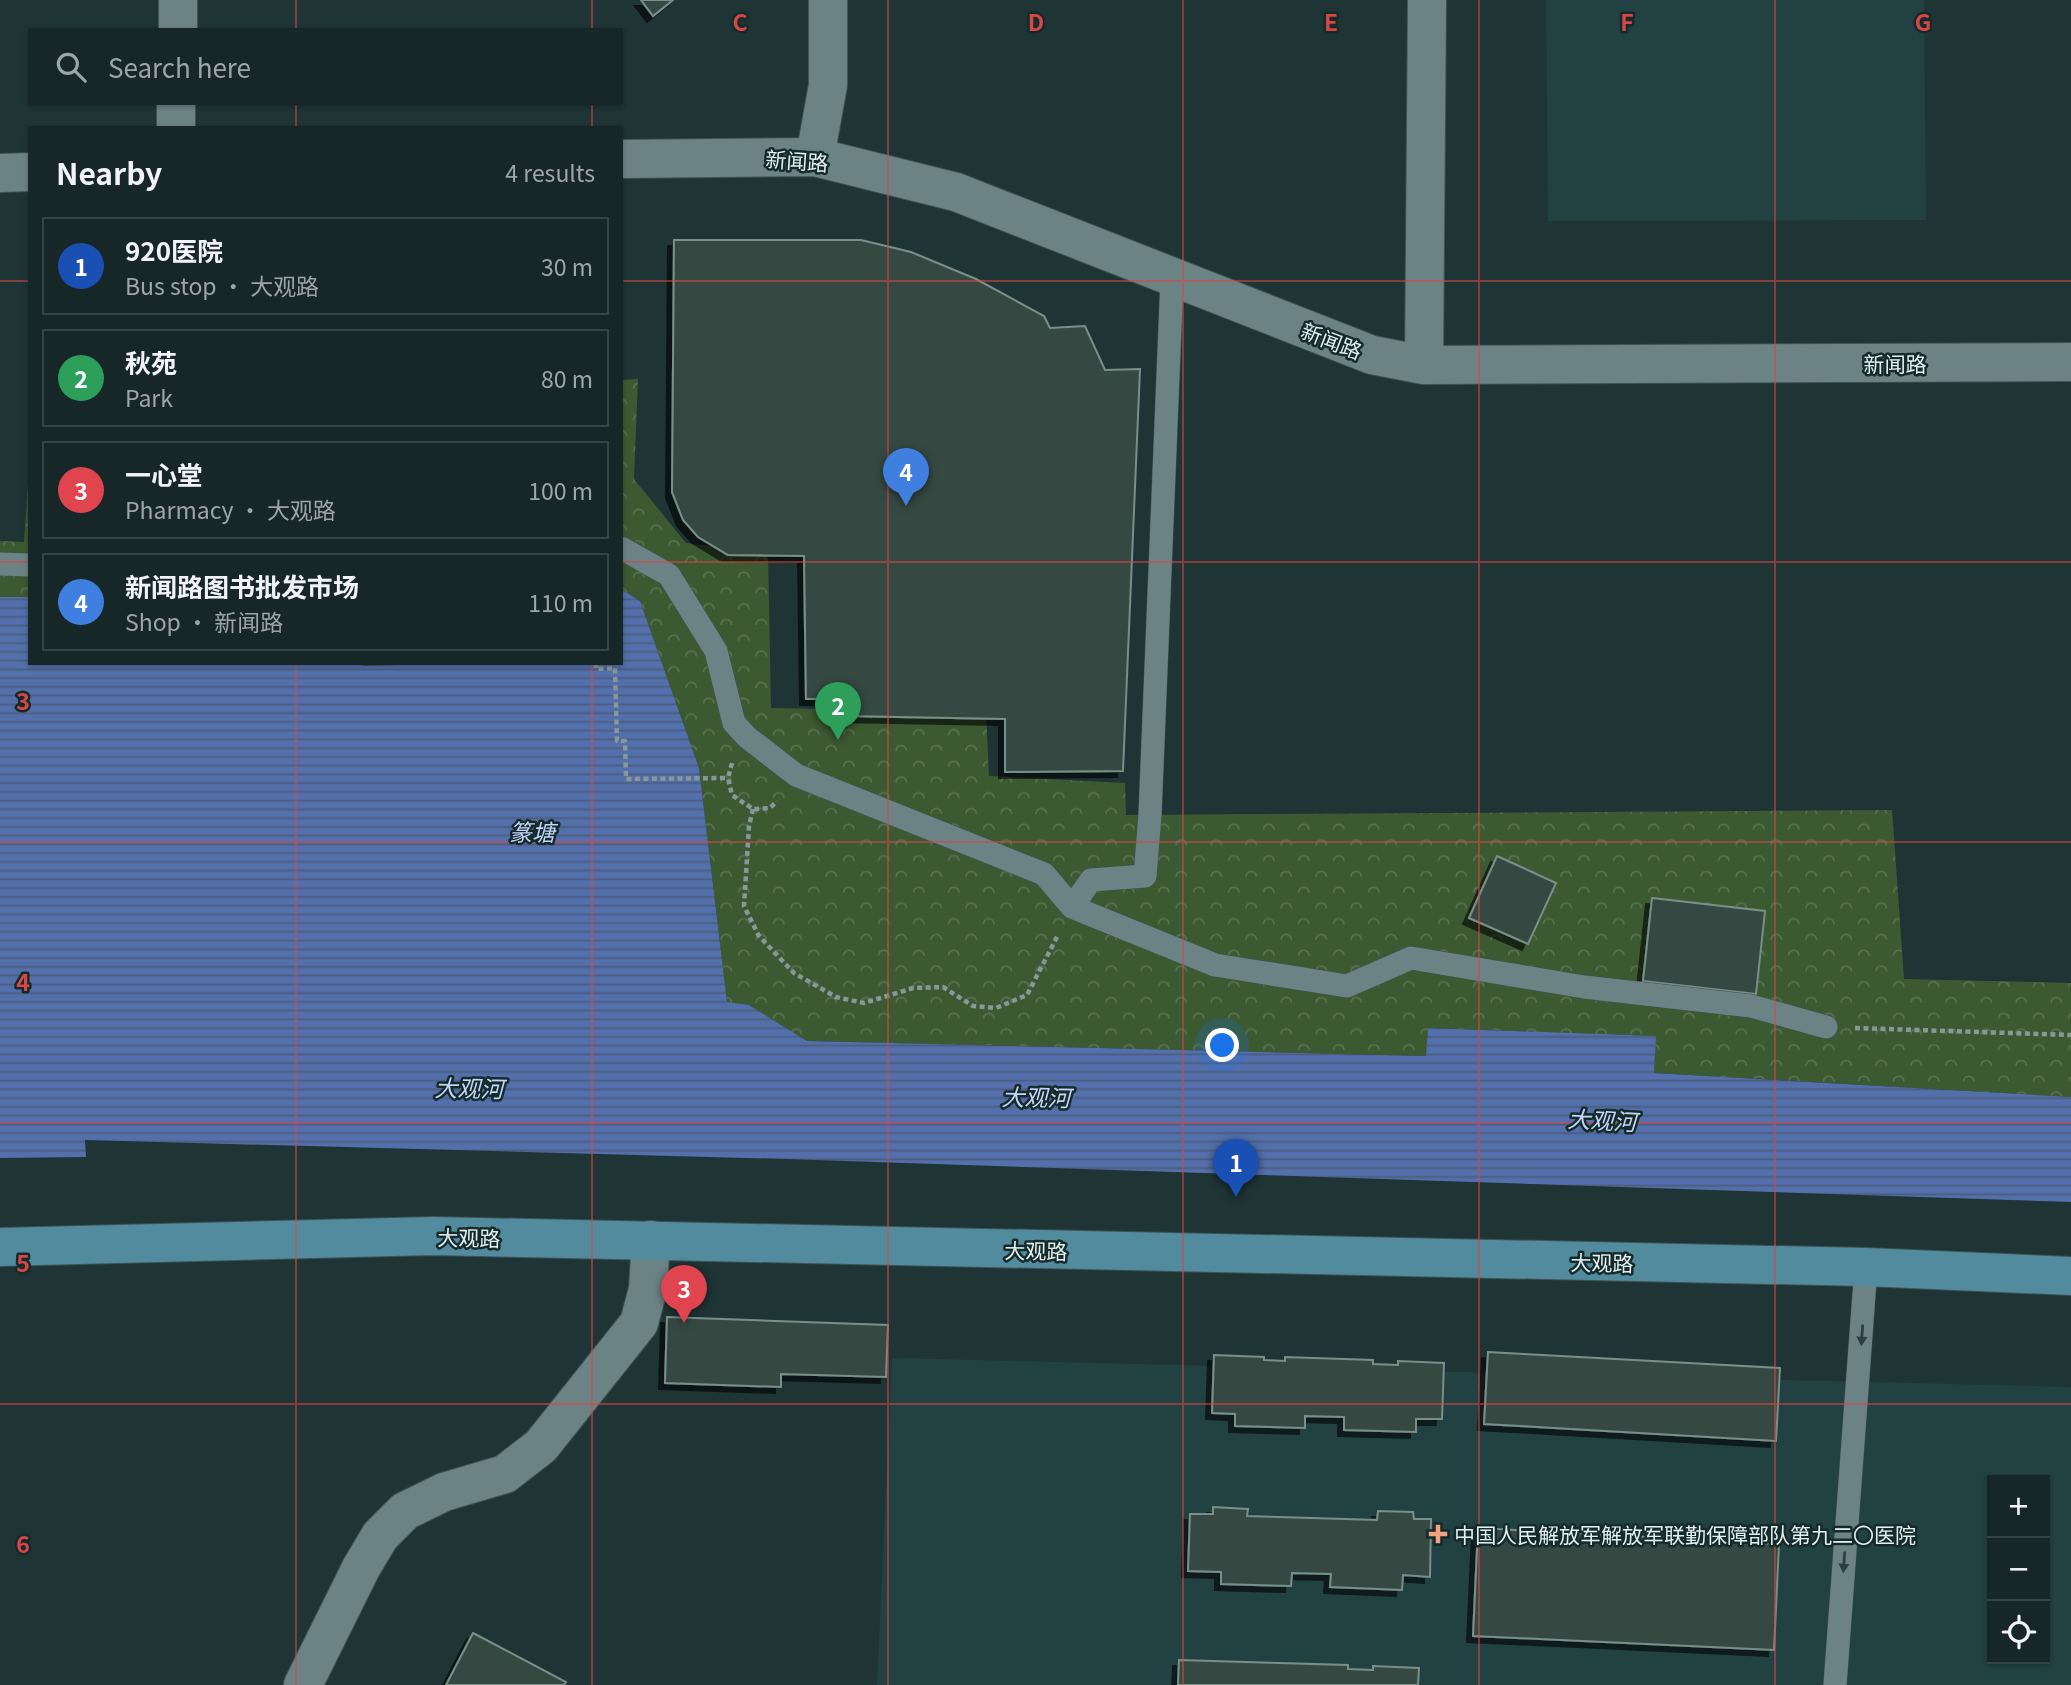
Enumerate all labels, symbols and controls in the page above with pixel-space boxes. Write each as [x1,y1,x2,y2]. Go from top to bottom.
text: C [732,4,748,38]
text: D [1028,4,1044,38]
text: E [1324,4,1338,38]
text: F [1620,4,1634,38]
text: G [1915,4,1931,38]
search box [28,28,623,105]
icon: search [52,48,90,86]
text: Search here [108,48,251,85]
street label: 新闻路 [765,143,829,177]
text: Nearby [56,150,162,194]
text: 4 results [505,155,595,189]
text: 920医院 [125,231,223,268]
text: 1 [74,249,88,283]
text: 30 m [541,249,593,283]
text: Bus stop · 大观路 [125,268,319,302]
street label: 新闻路 [1297,315,1367,365]
text: 秋苑 [125,343,177,380]
street label: 新闻路 [1864,348,1927,378]
text: 2 [74,361,88,395]
text: 80 m [541,361,593,395]
text: Park [125,380,173,414]
pin: 4 [883,448,929,506]
text: 一心堂 [125,455,203,492]
text: 3 [74,473,88,507]
text: 100 m [528,473,593,507]
text: Pharmacy · 大观路 [125,492,336,526]
text: 新闻路图书批发市场 [125,567,359,604]
text: 4 [74,585,88,619]
text: 110 m [528,585,593,619]
text: Shop · 新闻路 [125,604,283,638]
pin: 2 [815,682,861,740]
text: 3 [16,683,30,717]
water label: 篆塘 [509,814,559,848]
text: 4 [16,964,30,998]
your location [1205,1028,1239,1062]
water label: 大观河 [434,1069,508,1105]
water label: 大观河 [1001,1078,1075,1114]
water label: 大观河 [1567,1100,1641,1138]
pin: 1 [1213,1139,1259,1197]
street label: 大观路 [437,1221,501,1253]
street label: 大观路 [1004,1234,1068,1266]
text: 5 [16,1245,30,1279]
street label: 大观路 [1570,1246,1634,1278]
pin: 3 [661,1265,707,1323]
one-way arrow [1856,1324,1867,1346]
map controls [1987,1475,2050,1664]
button: + [1987,1475,2050,1538]
place label: 中国人民解放军解放军联勤保障部队第九二〇医院 [1454,1519,1916,1549]
marker: 中国人民解放军解放军联勤保障部队第九二〇医院 [1428,1524,1448,1544]
text: 6 [16,1526,30,1560]
button: − [1987,1538,2050,1601]
one-way arrow [1838,1551,1849,1573]
button: locate [1987,1601,2050,1664]

